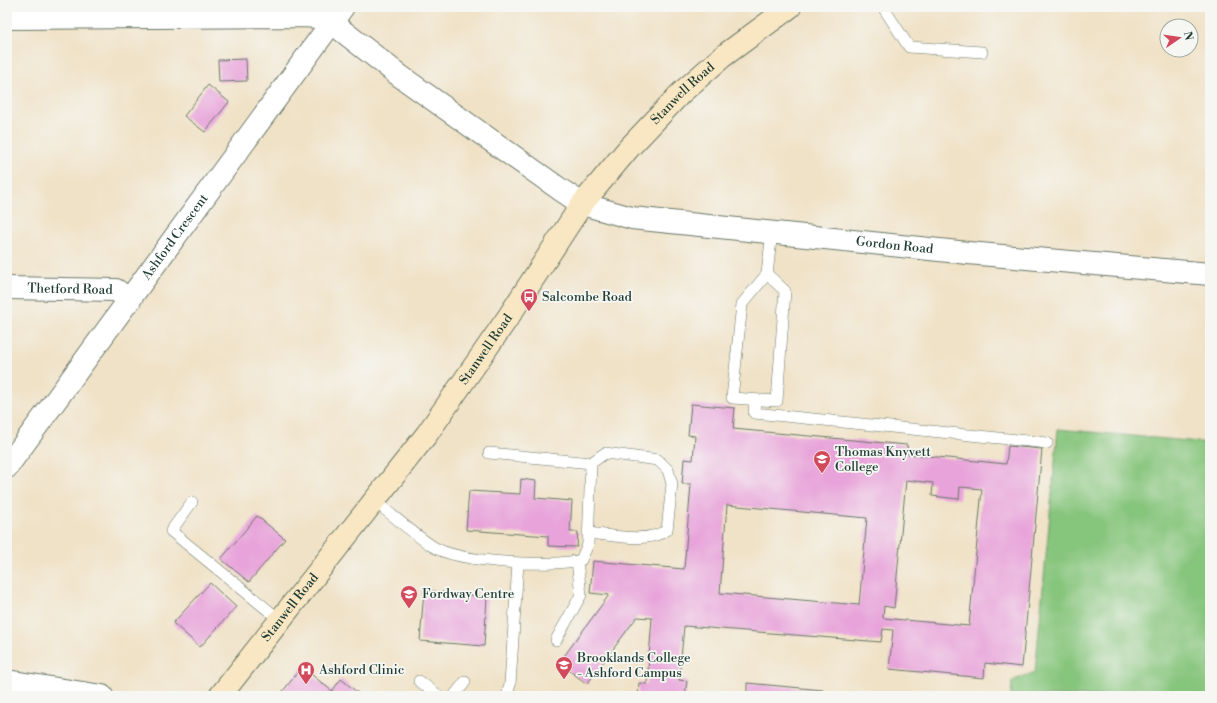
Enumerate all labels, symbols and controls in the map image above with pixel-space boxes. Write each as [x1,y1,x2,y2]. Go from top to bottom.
north arrow [1159,18,1199,58]
text: N [1180,30,1196,42]
street label: Stanwell Road [647,59,718,128]
street label: Ashford Crescent [138,191,212,284]
street label: Gordon Road [855,233,935,257]
street label: Thetford Road [27,280,113,298]
bus stop icon: Salcombe Road [519,287,539,312]
place label: Salcombe Road [542,289,633,305]
street label: Stanwell Road [456,310,516,388]
place label: Thomas Knyvett College [835,444,931,475]
school or university icon: Thomas Knyvett College [812,449,832,474]
street label: Stanwell Road [258,569,322,645]
school or university icon: Fordway Centre [399,584,419,609]
place label: Fordway Centre [422,586,515,602]
place label: Brooklands College - Ashford Campus [576,650,691,681]
school or university icon: Brooklands College - Ashford Campus [554,655,574,680]
hospital icon: Ashford Clinic [296,660,316,685]
place label: Ashford Clinic [318,662,405,678]

